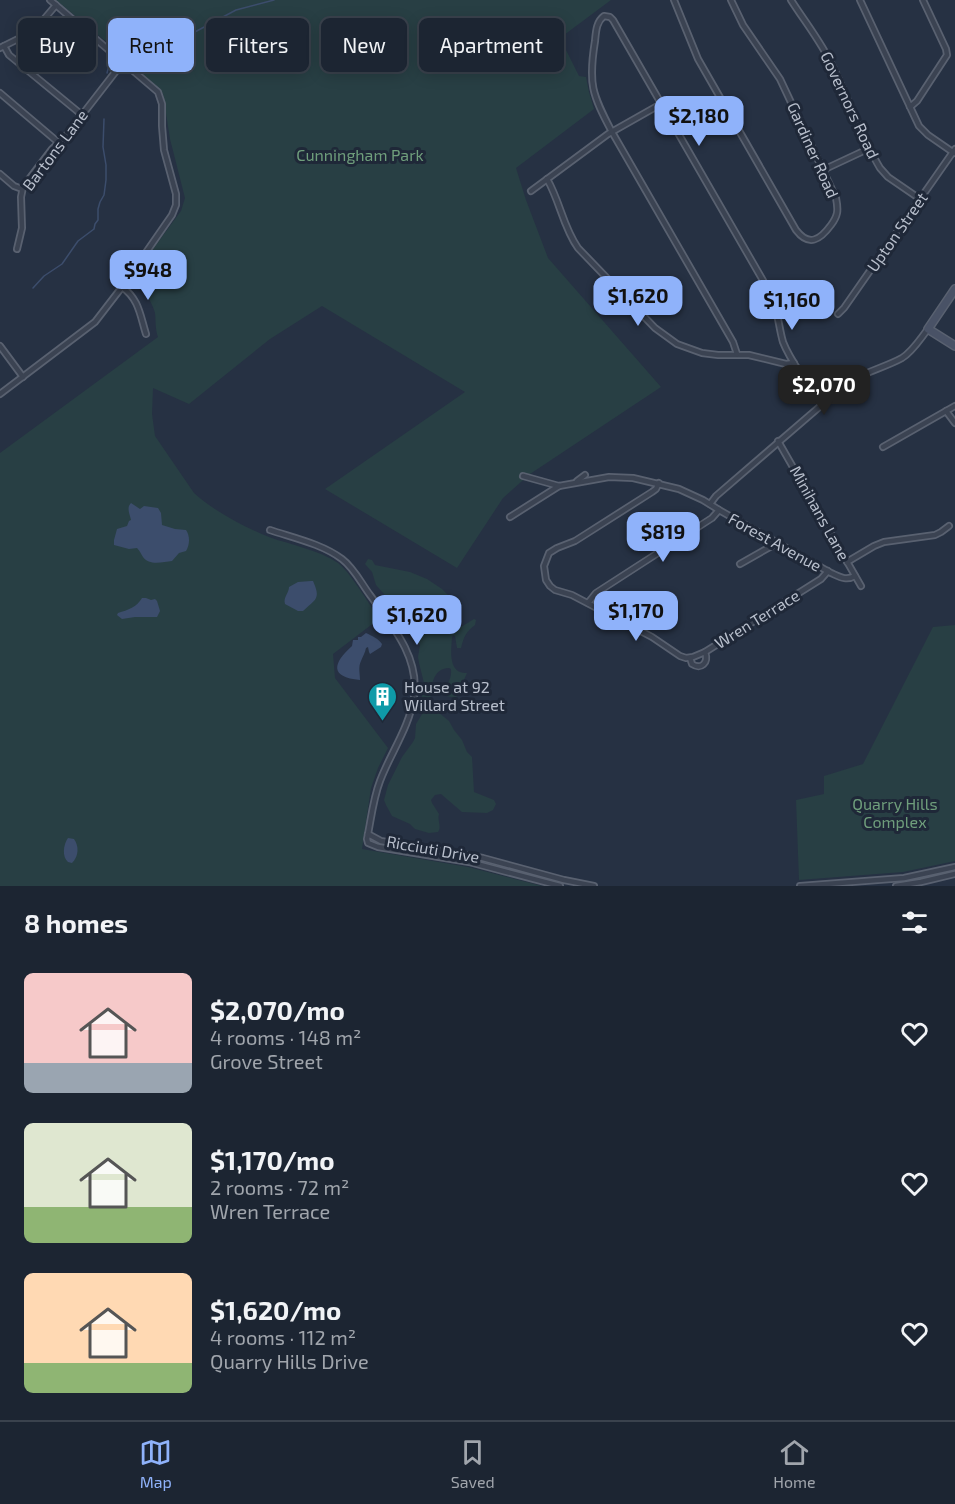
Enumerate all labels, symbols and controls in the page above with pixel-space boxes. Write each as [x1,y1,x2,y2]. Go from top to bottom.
chip: Buy [18,18,96,72]
chip: Rent [108,18,194,72]
chip: Filters [206,18,309,72]
chip: New [321,18,407,72]
chip: Apartment [419,18,564,72]
street label: Governors Road [817,48,884,161]
pin: $2,180 [650,96,748,147]
street label: Gardiner Road [784,99,843,201]
text: $2,180 [669,103,729,127]
street label: Bartons Lane [18,106,91,194]
park label: Cunningham Park [296,145,424,164]
street label: Upton Street [862,188,931,275]
pin: $948 [112,250,184,301]
text: $948 [124,257,172,281]
pin: $1,620 [589,276,687,327]
pin: $1,160 [743,280,841,331]
text: $1,620 [607,283,669,307]
text: $1,160 [763,287,821,311]
pin: $2,070 [775,365,873,416]
text: $2,070 [792,372,856,396]
street label: Minihans Lane [787,462,854,563]
street label: Forest Avenue [725,508,825,575]
pin: $819 [627,512,699,563]
text: $819 [641,519,685,543]
street label: Wren Terrace [711,585,803,652]
pin: $1,170 [587,591,685,642]
pin: $1,620 [368,595,466,646]
text: $1,170 [608,598,664,622]
text: $1,620 [386,602,448,626]
place label: House at 92 Willard Street [404,677,505,714]
building icon: House at 92 Willard Street [367,680,399,722]
park label: Quarry Hills Complex [852,794,938,831]
street label: Ricciuti Drive [385,831,481,866]
icon: filters [898,906,931,939]
text: 8 homes [24,907,128,938]
text: $2,070/mo [210,994,345,1025]
icon: home [72,997,144,1069]
icon: heart [898,1017,931,1050]
text: 4 rooms · 148 m² [210,1025,361,1049]
text: Grove Street [210,1049,323,1073]
text: $1,170/mo [210,1144,335,1175]
icon: home [72,1147,144,1219]
icon: heart [898,1167,931,1200]
text: 2 rooms · 72 m² [210,1175,349,1199]
text: Wren Terrace [210,1199,330,1223]
text: $1,620/mo [210,1294,341,1325]
icon: home [72,1297,144,1369]
icon: heart [898,1317,931,1350]
text: 4 rooms · 112 m² [210,1325,356,1349]
text: Quarry Hills Drive [210,1349,369,1373]
tab: Map [139,1436,172,1491]
tab: Saved [451,1436,495,1491]
tab: Home [773,1436,816,1491]

